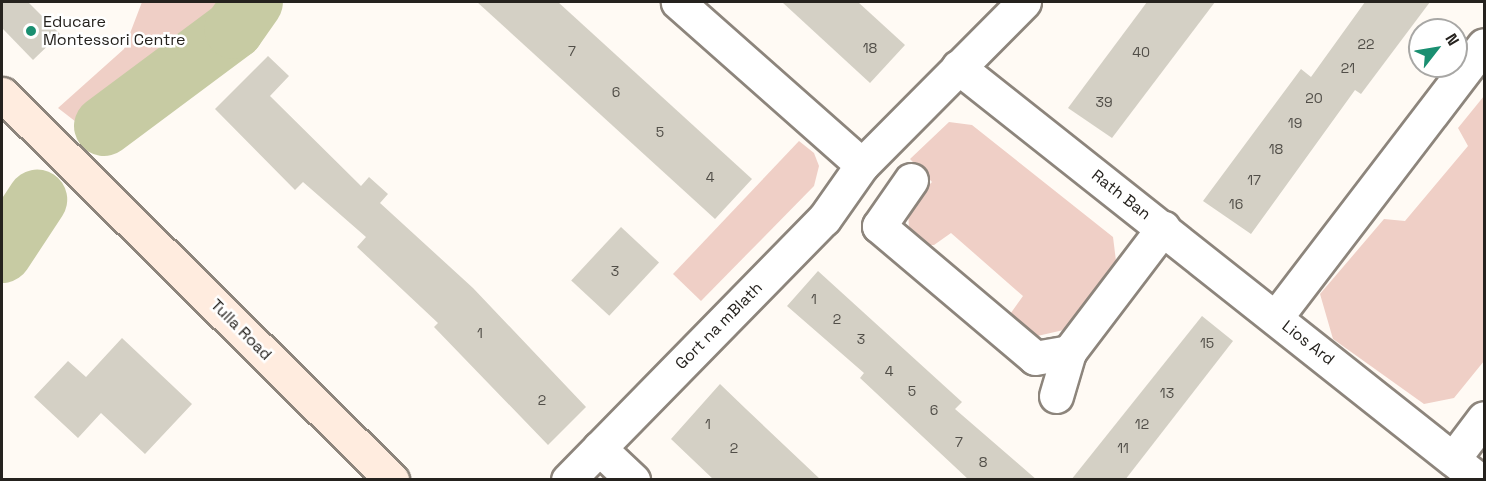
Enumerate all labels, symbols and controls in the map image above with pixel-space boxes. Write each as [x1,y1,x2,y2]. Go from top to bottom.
place label: Educare Montessori Centre [43,12,186,50]
north arrow [1408,18,1468,78]
marker: Educare Montessori Centre [24,24,38,38]
text: N [1440,29,1464,50]
house number: 22 [1358,36,1374,52]
house number: 18 [863,40,877,56]
house number: 7 [568,43,576,59]
house number: 40 [1132,44,1150,60]
house number: 21 [1341,60,1355,76]
house number: 6 [612,84,620,100]
house number: 20 [1305,90,1323,106]
house number: 39 [1095,94,1113,110]
house number: 19 [1288,115,1302,131]
house number: 5 [656,124,664,140]
house number: 18 [1269,141,1283,157]
street label: Rath Ban [1088,166,1154,224]
house number: 4 [706,169,714,185]
house number: 17 [1247,172,1261,188]
house number: 16 [1229,196,1243,212]
house number: 3 [611,263,619,279]
street label: Gort na mBlath [671,278,767,374]
house number: 1 [811,291,817,307]
street label: Tulla Road [206,295,276,365]
house number: 2 [833,311,841,327]
street label: Lios Ard [1278,317,1338,369]
house number: 1 [477,325,483,341]
house number: 3 [857,331,865,347]
house number: 15 [1200,335,1214,351]
house number: 4 [885,363,893,379]
house number: 5 [908,383,916,399]
house number: 13 [1160,385,1174,401]
house number: 2 [538,392,546,408]
house number: 6 [930,402,938,418]
house number: 1 [705,416,711,432]
house number: 12 [1135,416,1149,432]
house number: 7 [955,434,963,450]
house number: 2 [730,440,738,456]
house number: 11 [1117,440,1129,456]
house number: 8 [979,454,987,470]

